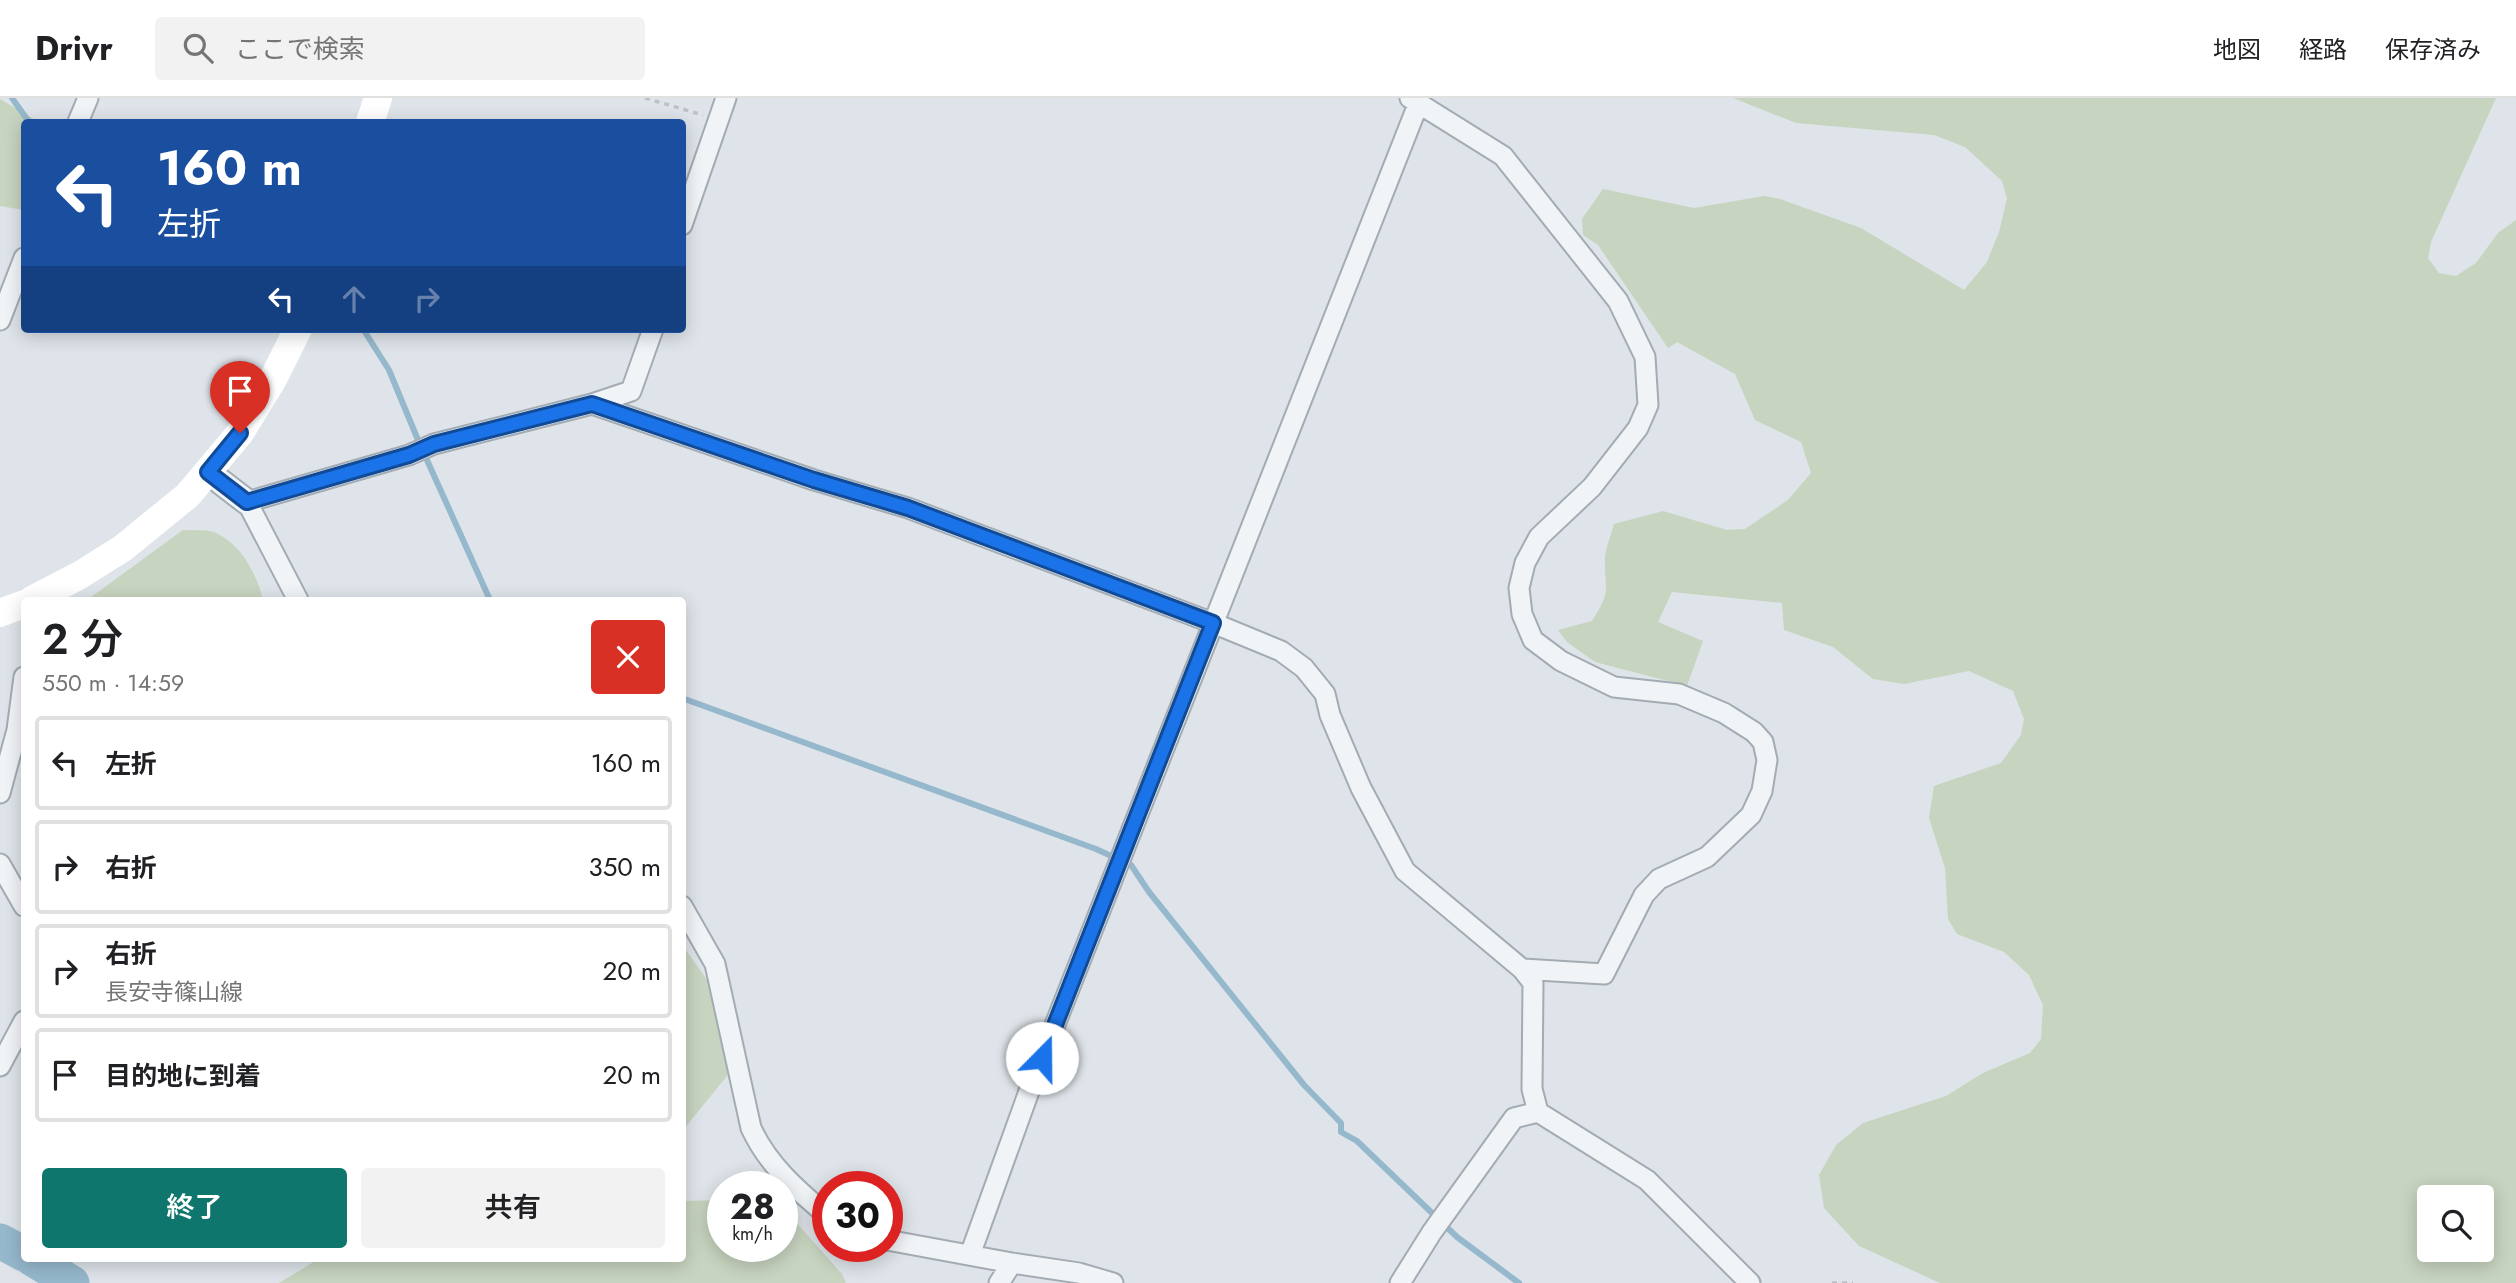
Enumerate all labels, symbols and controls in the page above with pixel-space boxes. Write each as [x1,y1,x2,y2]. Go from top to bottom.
search box [155,17,645,80]
text: Drivr [35,25,113,72]
icon: search [179,29,217,67]
text: ここで検索 [235,30,365,68]
text: 地図 [2213,32,2261,67]
text: 経路 [2299,32,2347,67]
text: 保存済み [2385,32,2481,67]
text: 160 m [157,133,302,203]
icon: left [42,147,133,238]
text: 左折 [157,201,221,247]
icon: left [262,280,300,318]
icon: ahead [335,280,373,318]
icon: right [408,280,446,318]
pin [210,361,270,433]
icon: arrive [221,372,259,410]
text: 2 分 [42,609,123,670]
button: close [591,620,665,694]
text: 550 m · 14:59 [42,666,184,700]
icon: left [46,744,84,782]
text: 160 m [591,744,661,782]
text: 左折 [105,745,157,783]
icon: right [46,848,84,886]
text: 350 m [588,848,661,886]
text: 右折 [105,849,157,887]
text: 右折 [105,935,157,973]
icon: right [46,952,84,990]
text: 20 m [603,952,661,990]
text: 長安寺篠山線 [105,975,243,1009]
position arrow [1005,1021,1079,1095]
icon: arrive [46,1056,84,1094]
text: 20 m [603,1056,661,1094]
text: 目的地に到着 [105,1057,261,1095]
button: 終了 [42,1168,347,1248]
button: 共有 [361,1168,665,1248]
speed limit sign: 30 [812,1171,903,1262]
text: 28 [730,1182,775,1232]
map controls [2417,1185,2494,1262]
button: search [2417,1185,2494,1262]
text: km/h [732,1221,773,1247]

